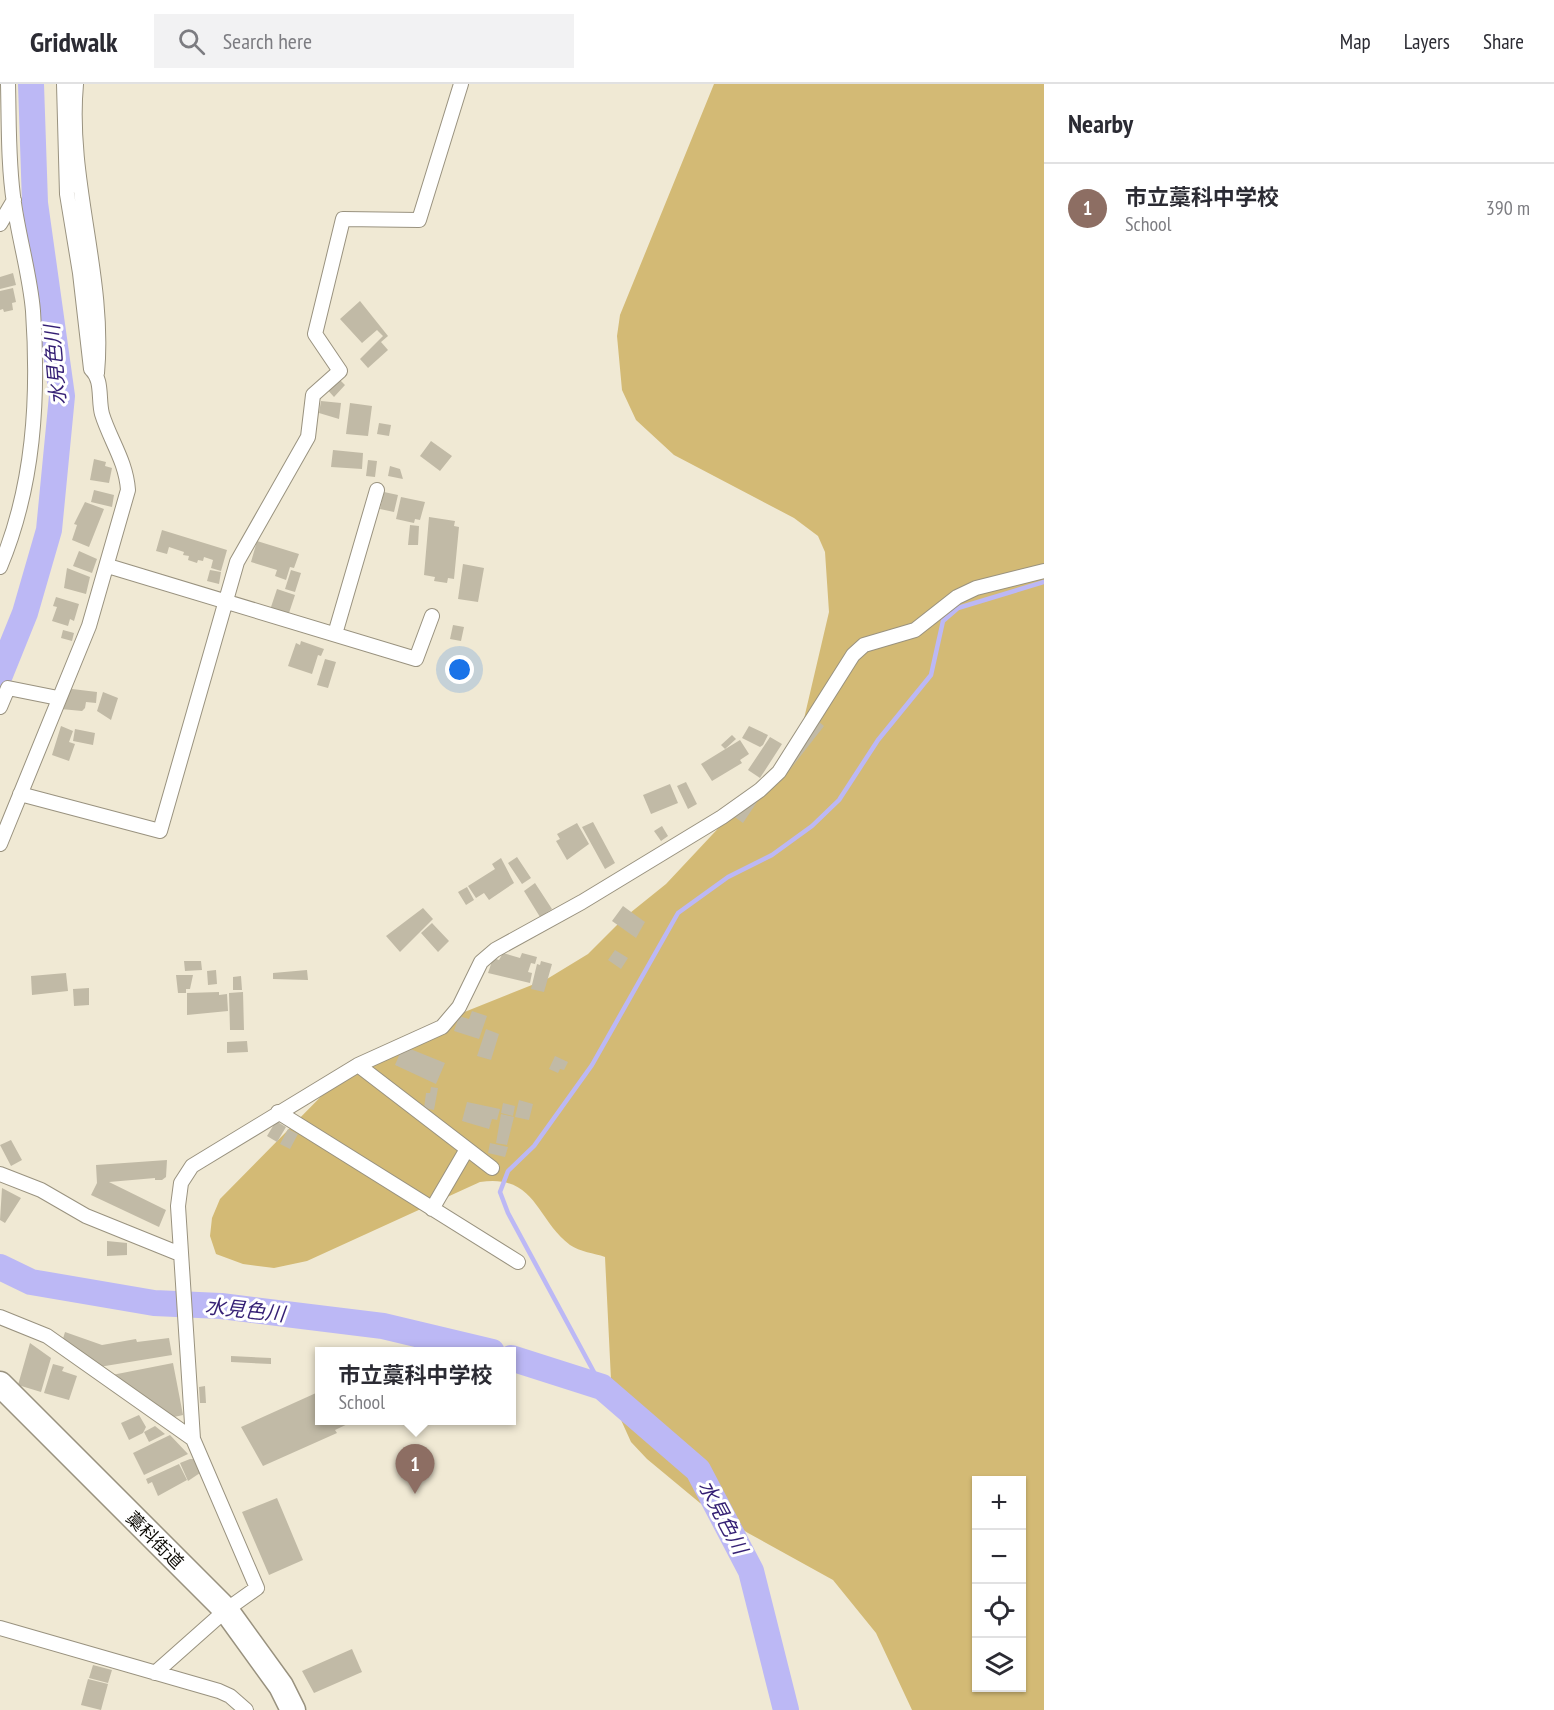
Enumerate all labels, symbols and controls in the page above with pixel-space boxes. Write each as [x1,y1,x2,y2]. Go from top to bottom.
search box [154,14,574,68]
text: Gridwalk [30,23,118,60]
icon: search [175,25,208,58]
text: Search here [223,27,312,55]
text: Map [1340,28,1371,55]
text: Layers [1404,28,1450,55]
text: Share [1483,28,1524,55]
text: Nearby [1068,107,1133,140]
text: 市立藁科中学校 [1125,183,1279,211]
text: 1 [1083,195,1092,221]
text: 390 m [1486,195,1530,221]
text: School [1125,211,1171,237]
water label: 水見色川 [38,322,71,406]
your location [445,655,474,684]
water label: 水見色川 [204,1293,288,1327]
popup [315,1347,516,1425]
text: 市立藁科中学校 [338,1361,493,1389]
text: School [338,1389,385,1415]
pin: 1 [396,1444,434,1494]
water label: 水見色川 [693,1476,754,1560]
map controls [972,1476,1026,1692]
button: + [972,1476,1026,1530]
street label: 藁科街道 [121,1506,189,1574]
button: − [972,1530,1026,1584]
button: locate [972,1584,1026,1638]
button: layers [972,1638,1026,1692]

